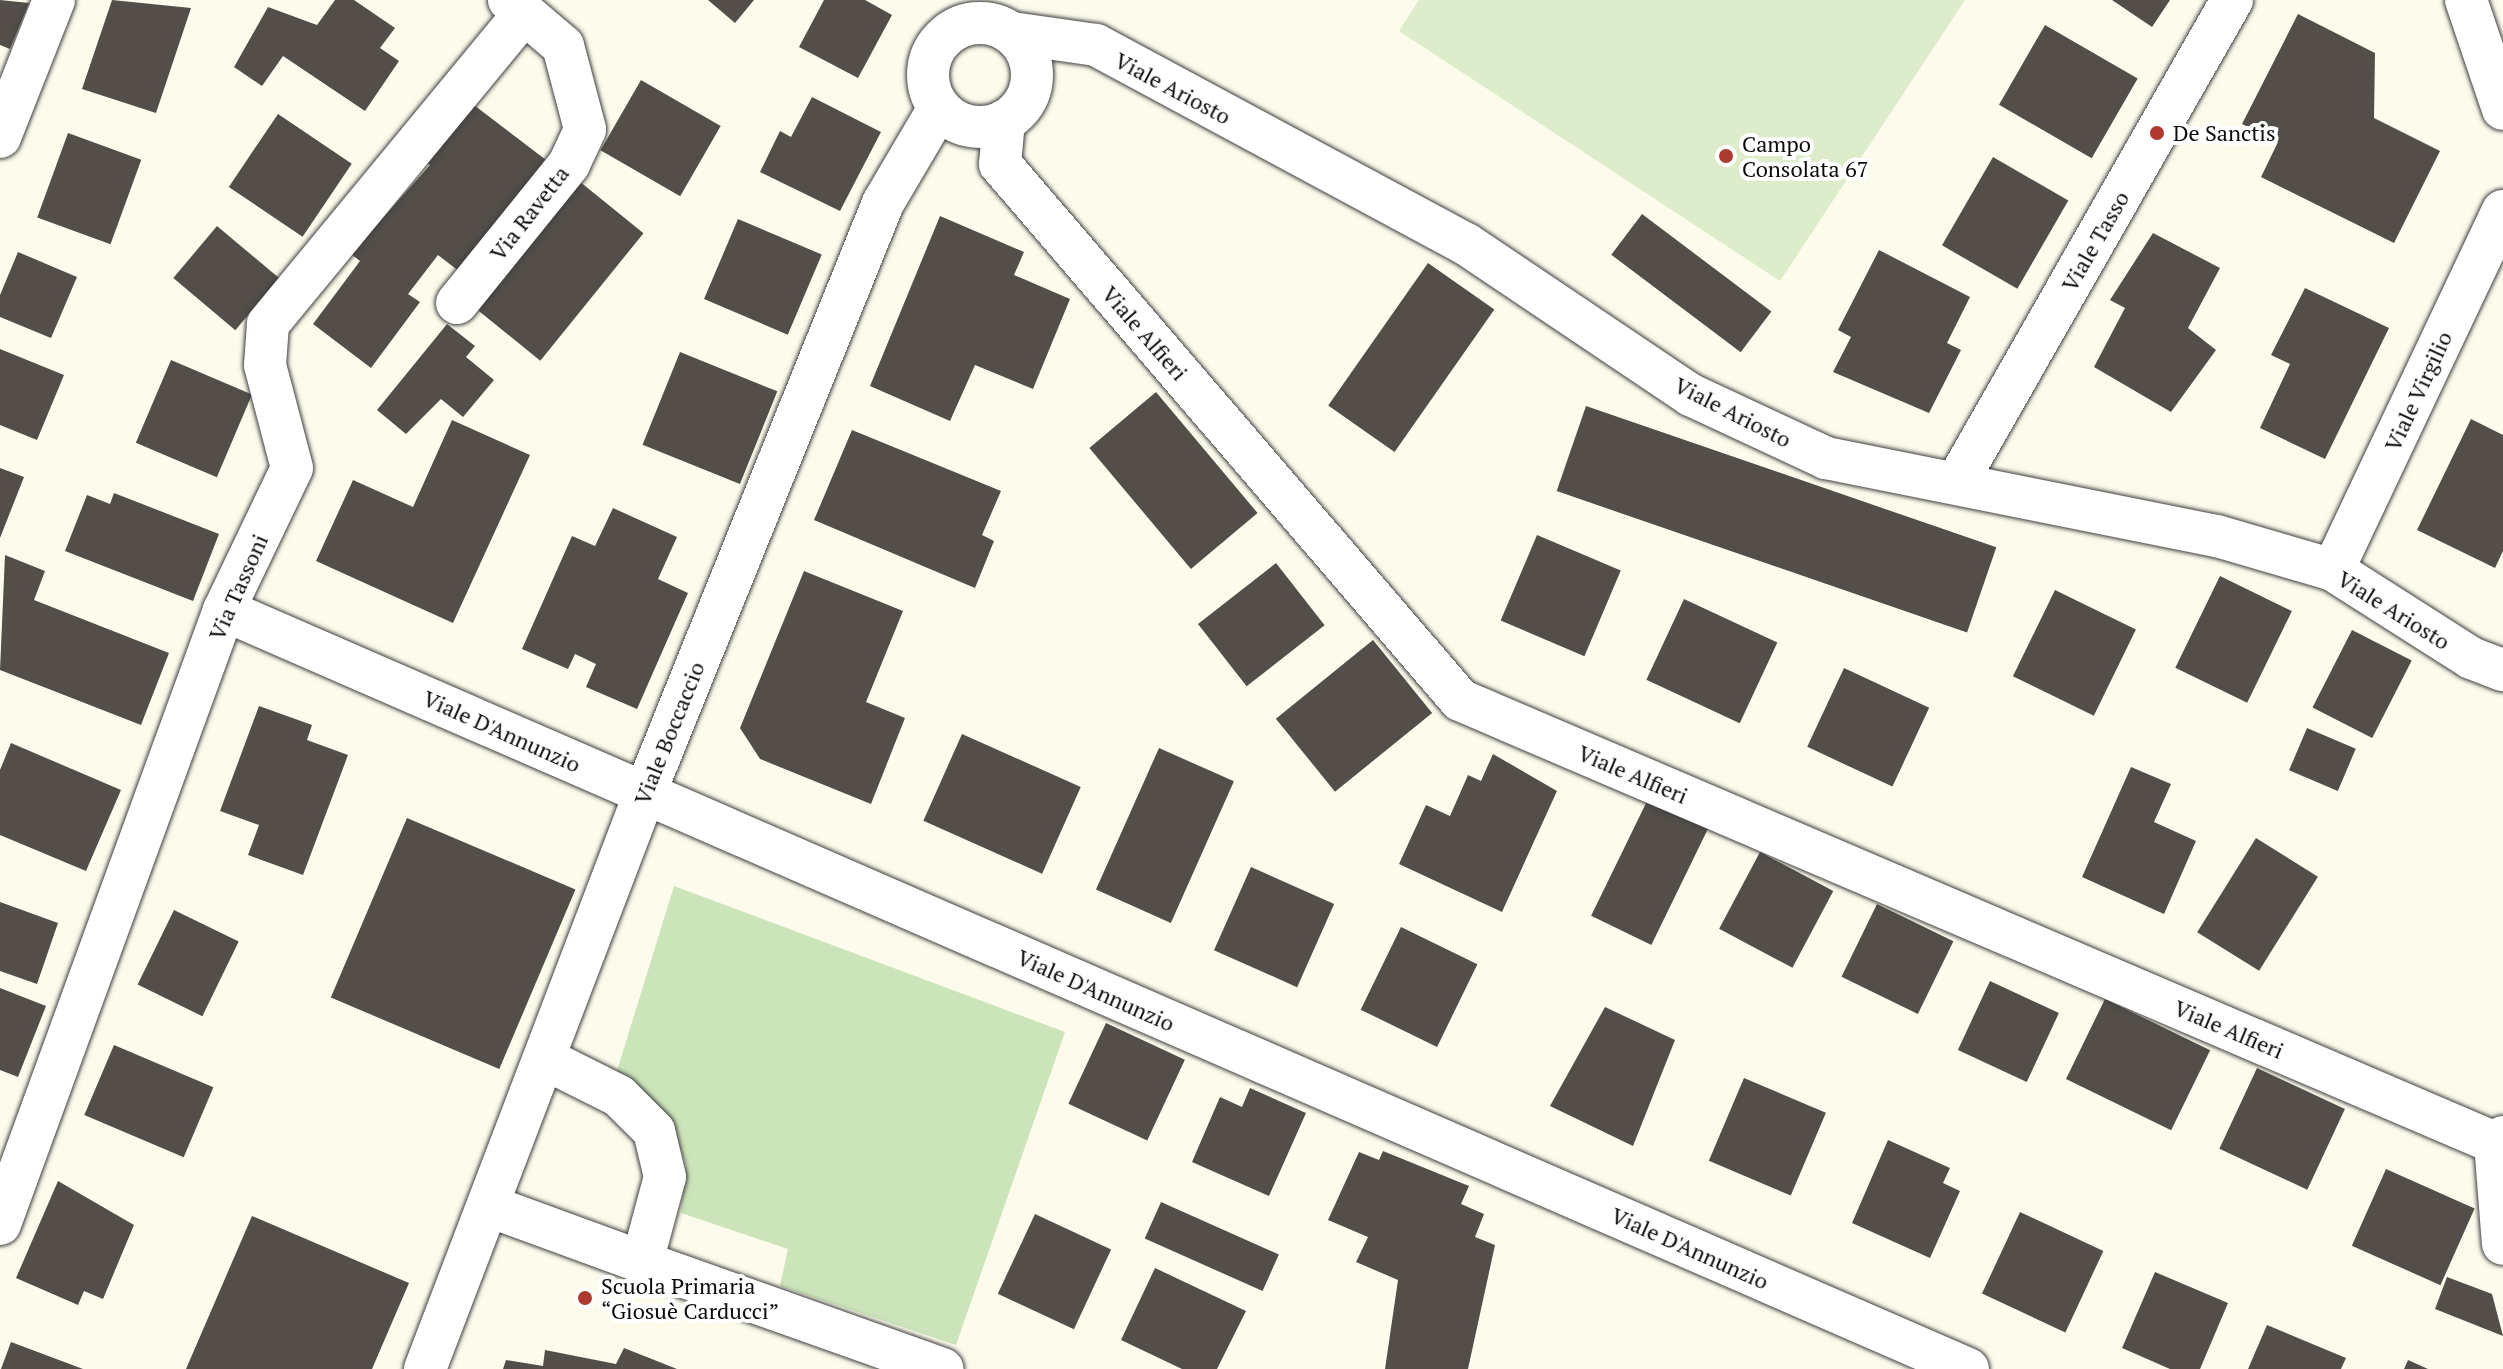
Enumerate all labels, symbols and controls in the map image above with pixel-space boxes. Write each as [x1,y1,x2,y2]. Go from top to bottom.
street label: Viale Ariosto [1110,46,1236,130]
place label: De Sanctis [2173,120,2275,146]
marker: De Sanctis [2148,124,2166,142]
place label: Campo Consolata 67 [1742,130,1868,182]
marker: Campo Consolata 67 [1717,147,1735,165]
street label: Via Ravetta [484,161,574,265]
street label: Viale Tasso [2056,186,2134,296]
street label: Viale Alfieri [1097,280,1193,386]
street label: Viale Virgilio [2379,327,2457,455]
street label: Viale Ariosto [1670,371,1796,453]
street label: Via Tassoni [203,530,273,644]
street label: Viale Ariosto [2333,565,2455,655]
street label: Viale Boccaccio [628,658,710,808]
street label: Viale D'Annunzio [419,684,585,778]
street label: Viale Alfieri [1574,739,1692,809]
street label: Viale D'Annunzio [1013,943,1179,1037]
street label: Viale Alfieri [2170,994,2288,1064]
street label: Viale D'Annunzio [1607,1201,1773,1295]
place label: Scuola Primaria “Giosuè Carducci” [601,1272,779,1324]
marker: Scuola Primaria “Giosuè Carducci” [576,1289,594,1307]

